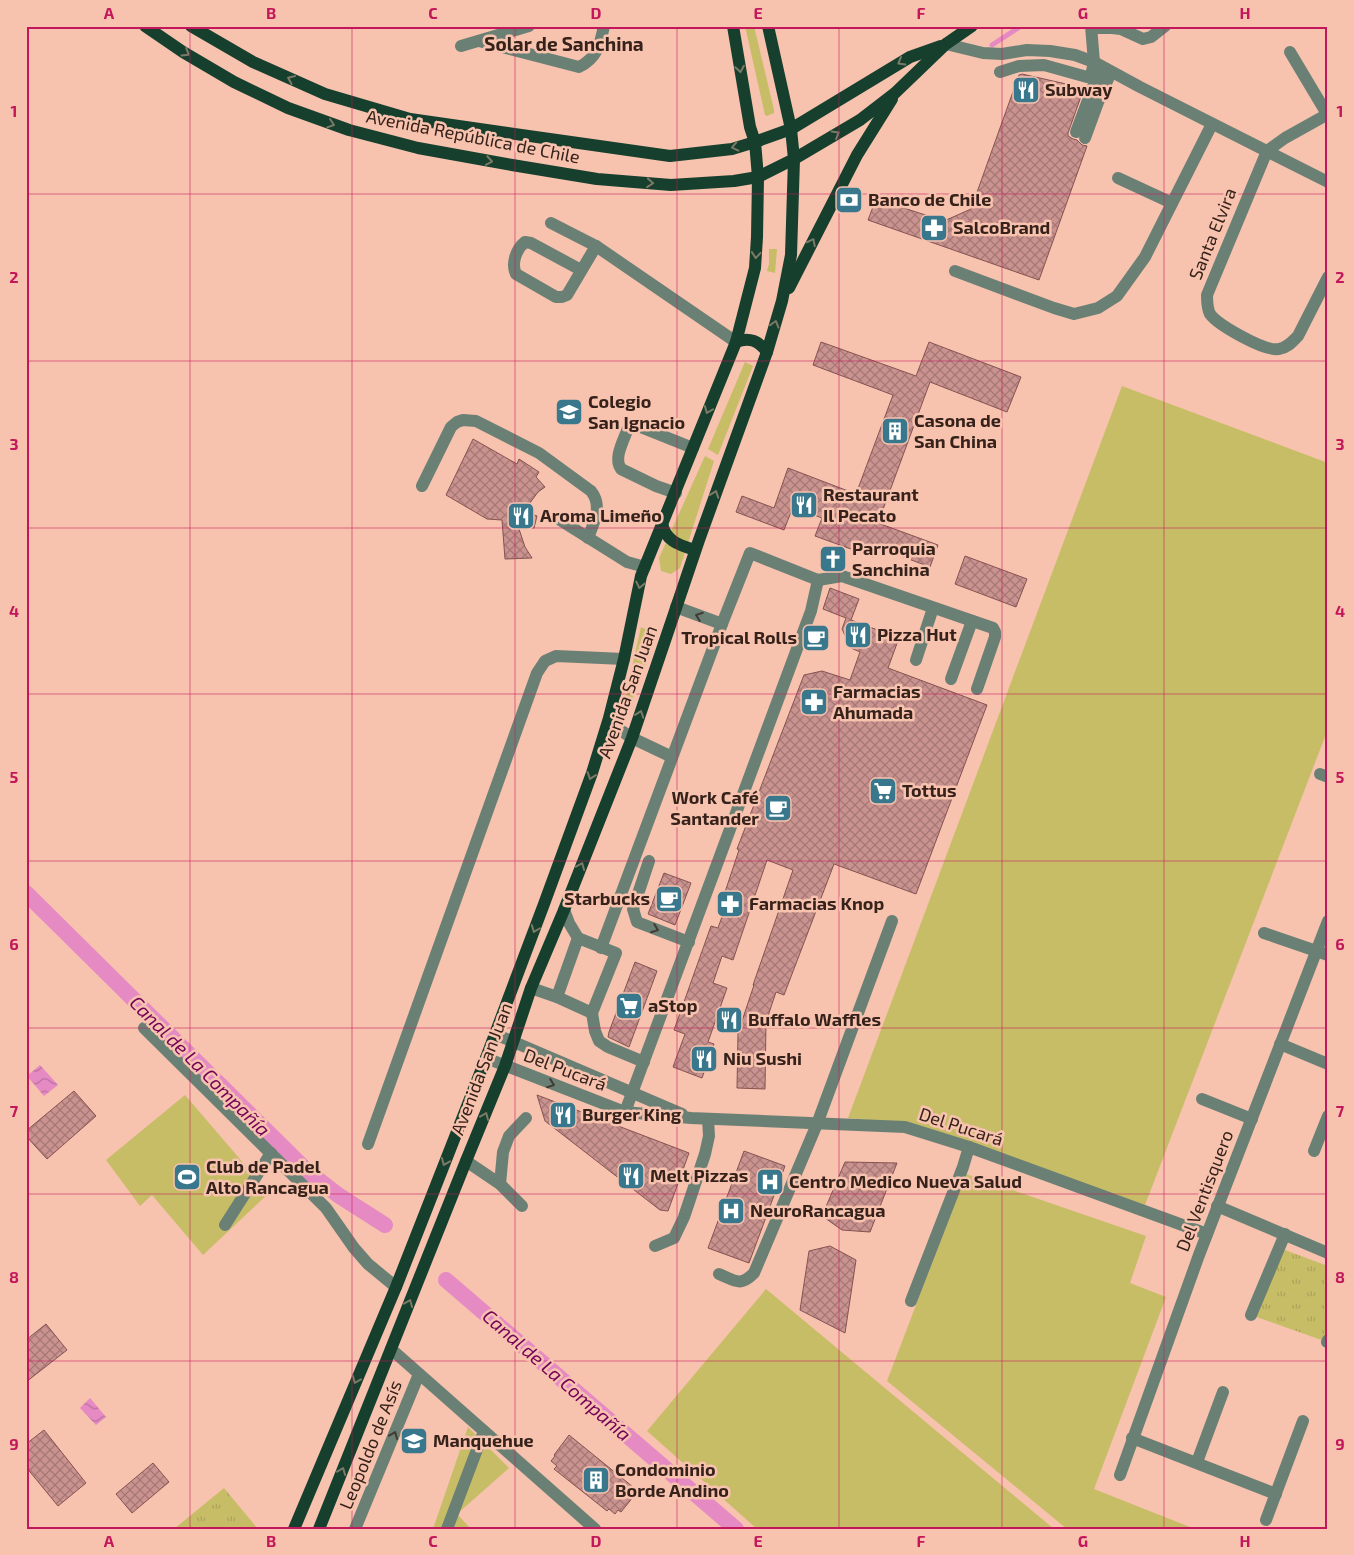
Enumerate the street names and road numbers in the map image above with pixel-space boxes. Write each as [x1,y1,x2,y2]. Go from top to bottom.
street label: Avenida República de Chile [364,104,582,168]
street label: Santa Elvira [1184,184,1241,283]
street label: Avenida San Juan [593,622,661,761]
street label: Avenida San Juan [446,999,516,1138]
street label: Del Pucará [521,1043,610,1095]
street label: Del Pucará [916,1102,1006,1150]
street label: Del Ventisquero [1171,1127,1237,1255]
street label: Leopoldo de Asís [334,1377,406,1512]

